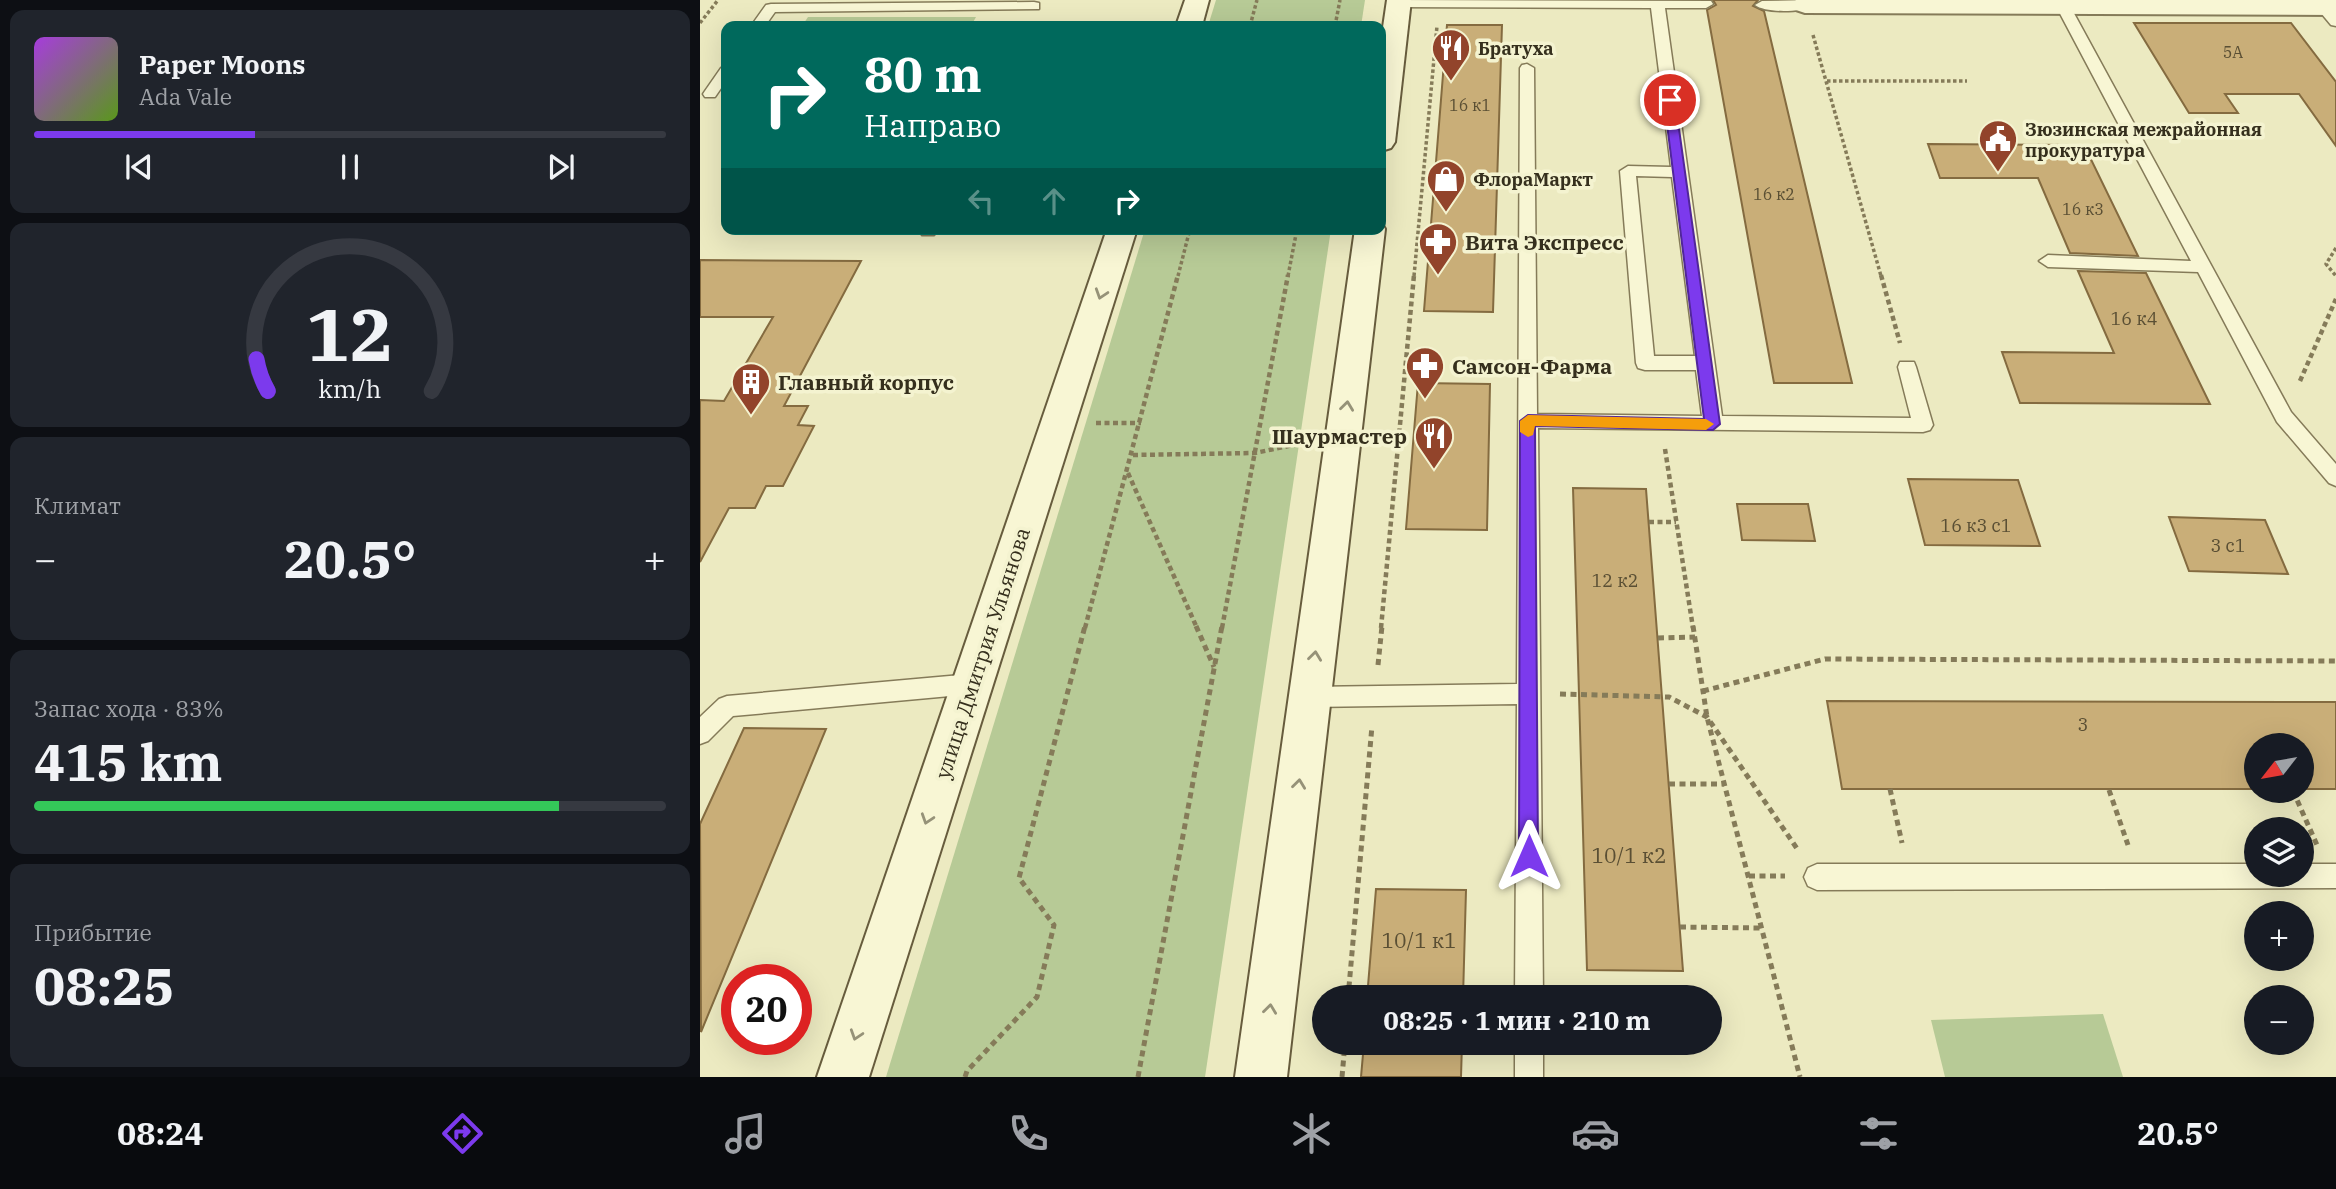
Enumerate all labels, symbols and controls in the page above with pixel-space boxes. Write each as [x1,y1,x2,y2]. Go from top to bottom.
restaurant icon: Братуха [1430,27,1472,82]
place label: Братуха [1478,37,1554,60]
text: 80 m [864,42,982,105]
house number: 5А [2223,42,2243,62]
text: Paper Moons [139,47,306,81]
icon: right [749,49,840,140]
pin [1640,70,1700,130]
text: Ada Vale [139,81,232,111]
icon: arrive [1651,81,1689,119]
house number: 16 к1 [1449,95,1491,115]
text: Направо [864,104,1001,146]
public building icon: Зюзинская межрайонная прокуратура [1977,118,2019,173]
place label: Зюзинская межрайонная прокуратура [2025,118,2262,162]
icon: previous [120,148,158,186]
icon: pause [331,148,369,186]
icon: next [542,148,580,186]
shop icon: ФлораМаркт [1425,158,1467,213]
place label: ФлораМаркт [1473,168,1593,191]
icon: left [962,182,1000,220]
icon: ahead [1035,182,1073,220]
icon: right [1108,182,1146,220]
house number: 16 к2 [1753,184,1795,204]
house number: 16 к3 [2062,199,2104,219]
pharmacy icon: Вита Экспресс [1417,221,1459,276]
place label: Вита Экспресс [1465,228,1624,256]
text: 12 [306,287,394,382]
one-way arrow [1094,288,1109,300]
house number: 16 к4 [2110,307,2158,330]
pharmacy icon: Самсон-Фарма [1404,345,1446,400]
place label: Самсон-Фарма [1452,352,1612,380]
building icon: Главный корпус [730,361,772,416]
place label: Главный корпус [778,368,954,396]
text: km/h [318,372,382,405]
one-way arrow [1339,400,1354,412]
restaurant icon: Шаурмастер [1413,415,1455,470]
place label: Шаурмастер [1272,422,1407,450]
text: Климат [34,490,121,520]
house number: 16 к3 с1 [1940,514,2012,537]
street label: улица Дмитрия Ульянова [928,524,1036,782]
text: 20.5° [284,525,416,592]
text: − [34,534,57,583]
text: + [643,534,666,583]
house number: 3 с1 [2210,534,2246,557]
house number: 12 к2 [1591,569,1639,592]
one-way arrow [1308,650,1323,662]
text: Запас хода · 83% [34,693,224,723]
house number: 3 [2078,713,2088,736]
text: 415 km [34,728,223,795]
north arrow [2244,733,2314,803]
map controls [2244,733,2314,1055]
one-way arrow [1291,778,1306,789]
one-way arrow [921,813,935,825]
button: layers [2244,817,2314,887]
position arrow [1492,819,1566,893]
house number: 10/1 к2 [1591,841,1667,869]
button: + [2244,901,2314,971]
text: Прибытие [34,917,152,947]
house number: 10/1 к1 [1381,926,1457,954]
text: 08:25 [34,952,175,1019]
speed limit sign: 20 [721,964,812,1055]
button: − [2244,985,2314,1055]
one-way arrow [1262,1003,1277,1015]
text: 08:25 · 1 мин · 210 m [1383,1003,1651,1037]
one-way arrow [850,1029,864,1041]
icon: directions [438,1109,487,1158]
icon: music [721,1109,770,1158]
icon: phone [1004,1109,1053,1158]
icon: climate [1287,1109,1336,1158]
icon: car [1571,1109,1620,1158]
icon: filters [1854,1109,1903,1158]
text: 08:24 [117,1112,204,1154]
text: 20.5° [2137,1112,2219,1154]

